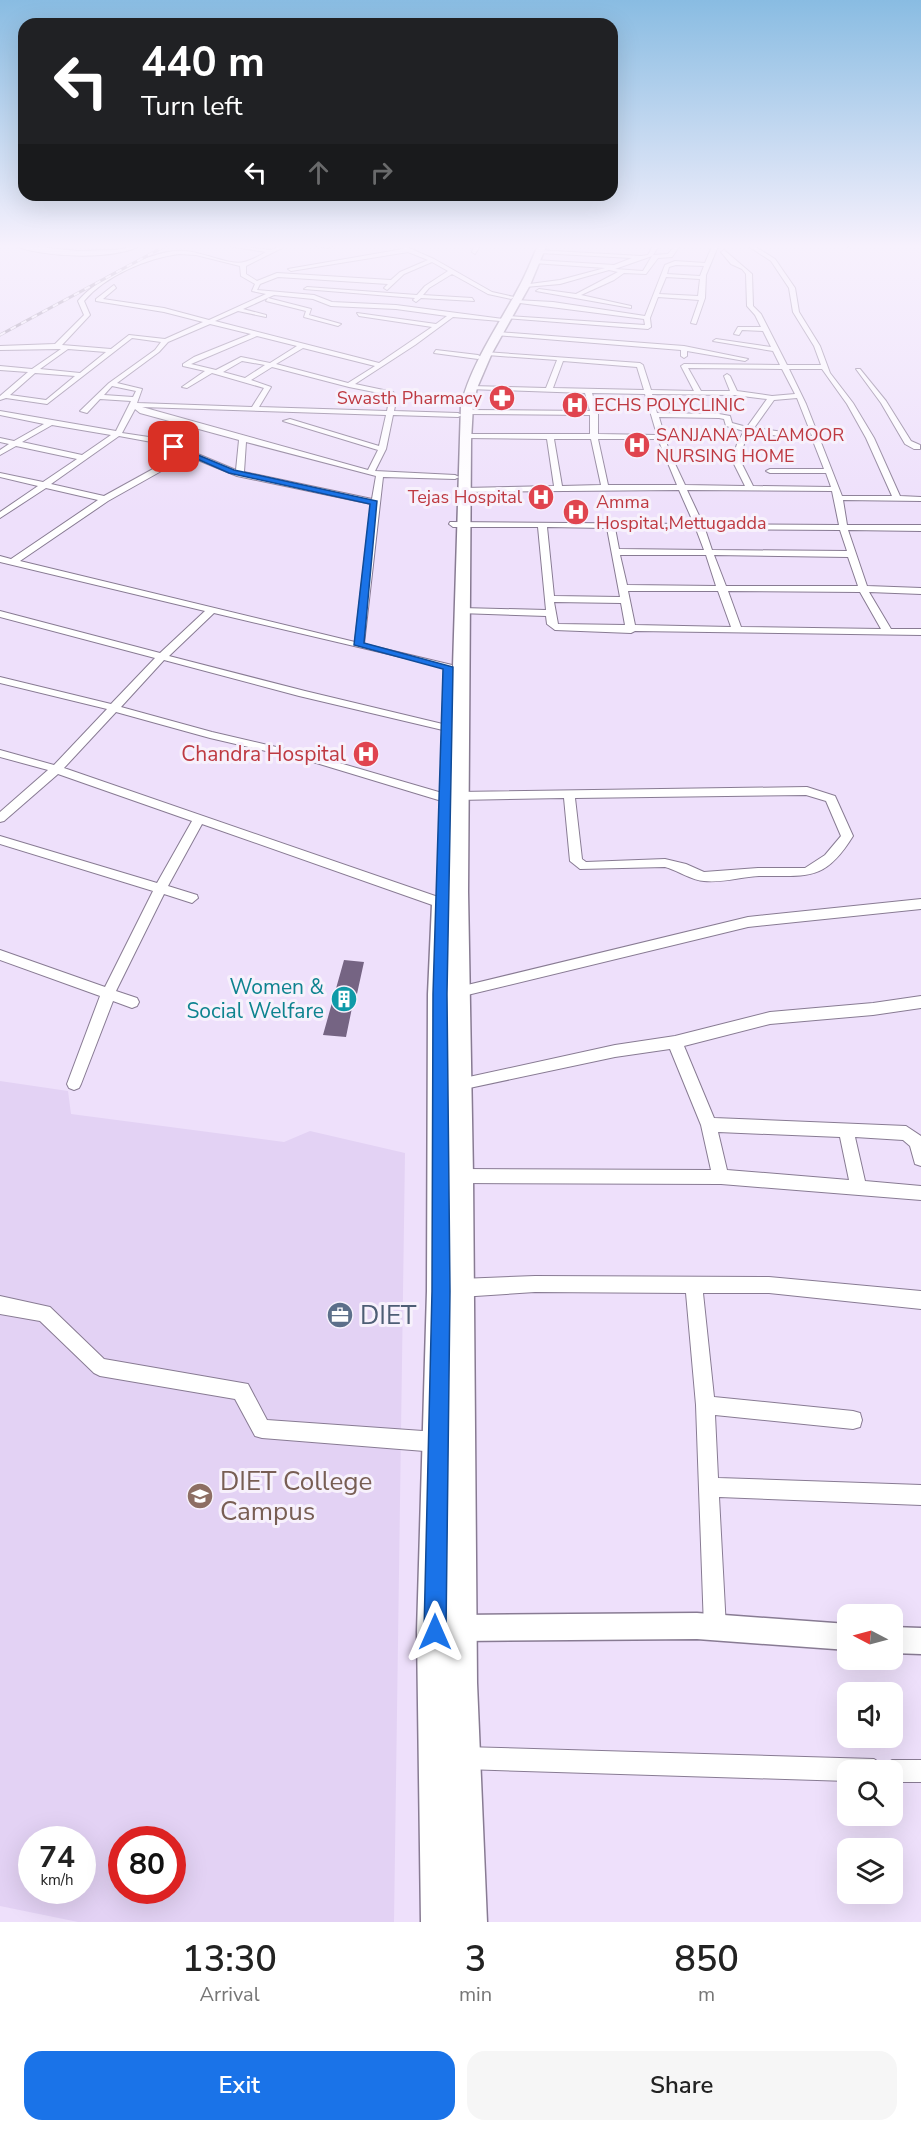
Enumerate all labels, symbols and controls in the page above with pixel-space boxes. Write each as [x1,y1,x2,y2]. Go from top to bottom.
text: 440 m [141,34,265,91]
icon: left [42,42,120,120]
text: Turn left [141,88,242,125]
icon: left [239,156,272,189]
icon: ahead [302,156,335,189]
icon: right [365,156,398,189]
pharmacy icon: Swasth Pharmacy [487,383,517,413]
place label: Swasth Pharmacy [337,386,483,410]
hospital icon: ECHS POLYCLINIC [560,390,590,420]
place label: ECHS POLYCLINIC [594,393,745,417]
pin [148,421,199,472]
place label: SANJANA PALAMOOR NURSING HOME [656,423,844,468]
icon: arrive [157,430,190,463]
hospital icon: SANJANA PALAMOOR NURSING HOME [622,430,652,460]
hospital icon: Tejas Hospital [526,482,556,512]
place label: Tejas Hospital [408,485,523,509]
place label: Amma Hospital,Mettugadda [596,490,767,535]
hospital icon: Amma Hospital,Mettugadda [561,497,591,527]
hospital icon: Chandra Hospital [351,739,381,769]
place label: Chandra Hospital [181,740,347,768]
place label: Women & Social Welfare [186,973,324,1025]
building icon: Women & Social Welfare [329,984,359,1014]
place label: DIET [360,1298,417,1333]
office icon: DIET [325,1300,355,1330]
place label: DIET College Campus [220,1464,372,1529]
school or university icon: DIET College Campus [185,1481,215,1511]
position arrow [403,1600,467,1664]
north arrow [837,1604,903,1670]
map controls [837,1604,903,1904]
button: sound [837,1682,903,1748]
button: search [837,1760,903,1826]
speed limit sign: 80 [108,1826,186,1904]
text: 74 [39,1837,75,1878]
button: layers [837,1838,903,1904]
text: km/h [40,1870,74,1890]
text: 13:30 [182,1935,277,1984]
text: 3 [465,1935,486,1984]
text: 850 [674,1935,739,1984]
text: Arrival [199,1981,260,2008]
text: min [459,1981,492,2008]
text: m [698,1981,715,2008]
button: Exit [24,2051,455,2120]
button: Share [467,2051,897,2120]

